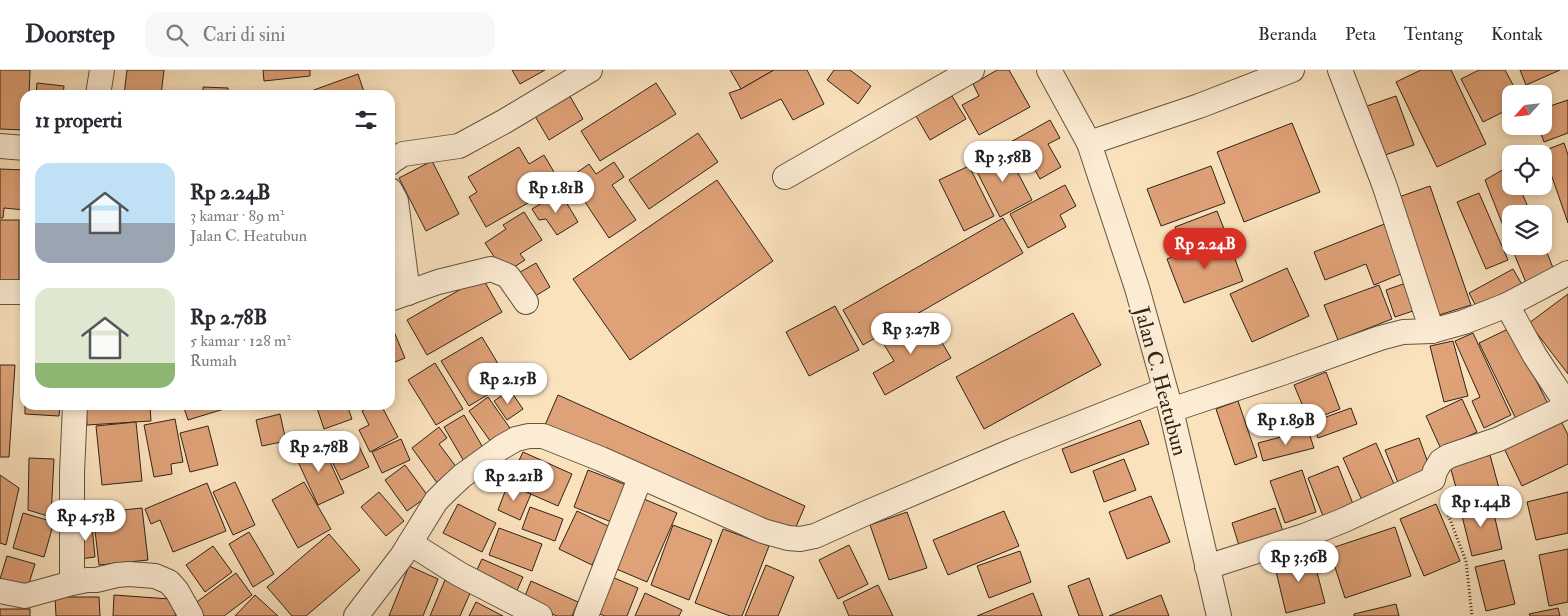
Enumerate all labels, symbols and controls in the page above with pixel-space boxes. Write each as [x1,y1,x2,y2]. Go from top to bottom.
search box [145,12,495,57]
text: Doorstep [25,19,115,50]
icon: search [163,21,191,49]
text: Cari di sini [203,23,285,47]
text: Beranda [1258,23,1317,46]
text: Peta [1345,23,1376,46]
text: Tentang [1404,23,1463,46]
text: Kontak [1491,23,1543,46]
north arrow [1502,85,1552,135]
map controls [1502,85,1552,255]
icon: filters [352,106,380,134]
text: 11 properti [35,107,122,134]
pin: Rp 3.58B [951,140,1055,183]
button: locate [1502,145,1552,195]
text: Rp 3.58B [975,147,1031,167]
pin: Rp 1.81B [504,172,608,214]
text: Rp 1.81B [528,178,584,198]
text: Rp 2.24B [190,179,271,206]
icon: home [75,183,135,243]
button: layers [1502,205,1552,255]
text: 3 kamar · 89 m² [190,206,284,226]
text: Jalan C. Heatubun [190,226,307,246]
pin: Rp 2.24B [1153,228,1257,270]
text: Rp 2.24B [1174,234,1236,254]
street label: Jalan C. Heatubun [1127,302,1193,459]
text: Rp 2.78B [190,304,267,331]
icon: home [75,308,135,368]
pin: Rp 3.27B [859,312,963,355]
text: Rp 3.27B [882,319,940,339]
text: 5 kamar · 128 m² [190,331,291,351]
text: Rumah [190,351,237,371]
pin: Rp 2.15B [456,362,560,405]
text: Rp 2.15B [479,369,537,389]
pin: Rp 1.89B [1234,404,1338,446]
text: Rp 1.89B [1257,410,1315,430]
pin: Rp 2.78B [267,430,371,473]
text: Rp 2.78B [290,437,348,457]
pin: Rp 2.21B [462,460,566,502]
text: Rp 2.21B [485,466,543,486]
pin: Rp 1.44B [1429,486,1533,528]
text: Rp 1.44B [1451,492,1511,512]
pin: Rp 4.53B [34,500,138,542]
text: Rp 4.53B [57,506,115,526]
pin: Rp 3.36B [1247,540,1351,583]
text: Rp 3.36B [1271,547,1327,567]

